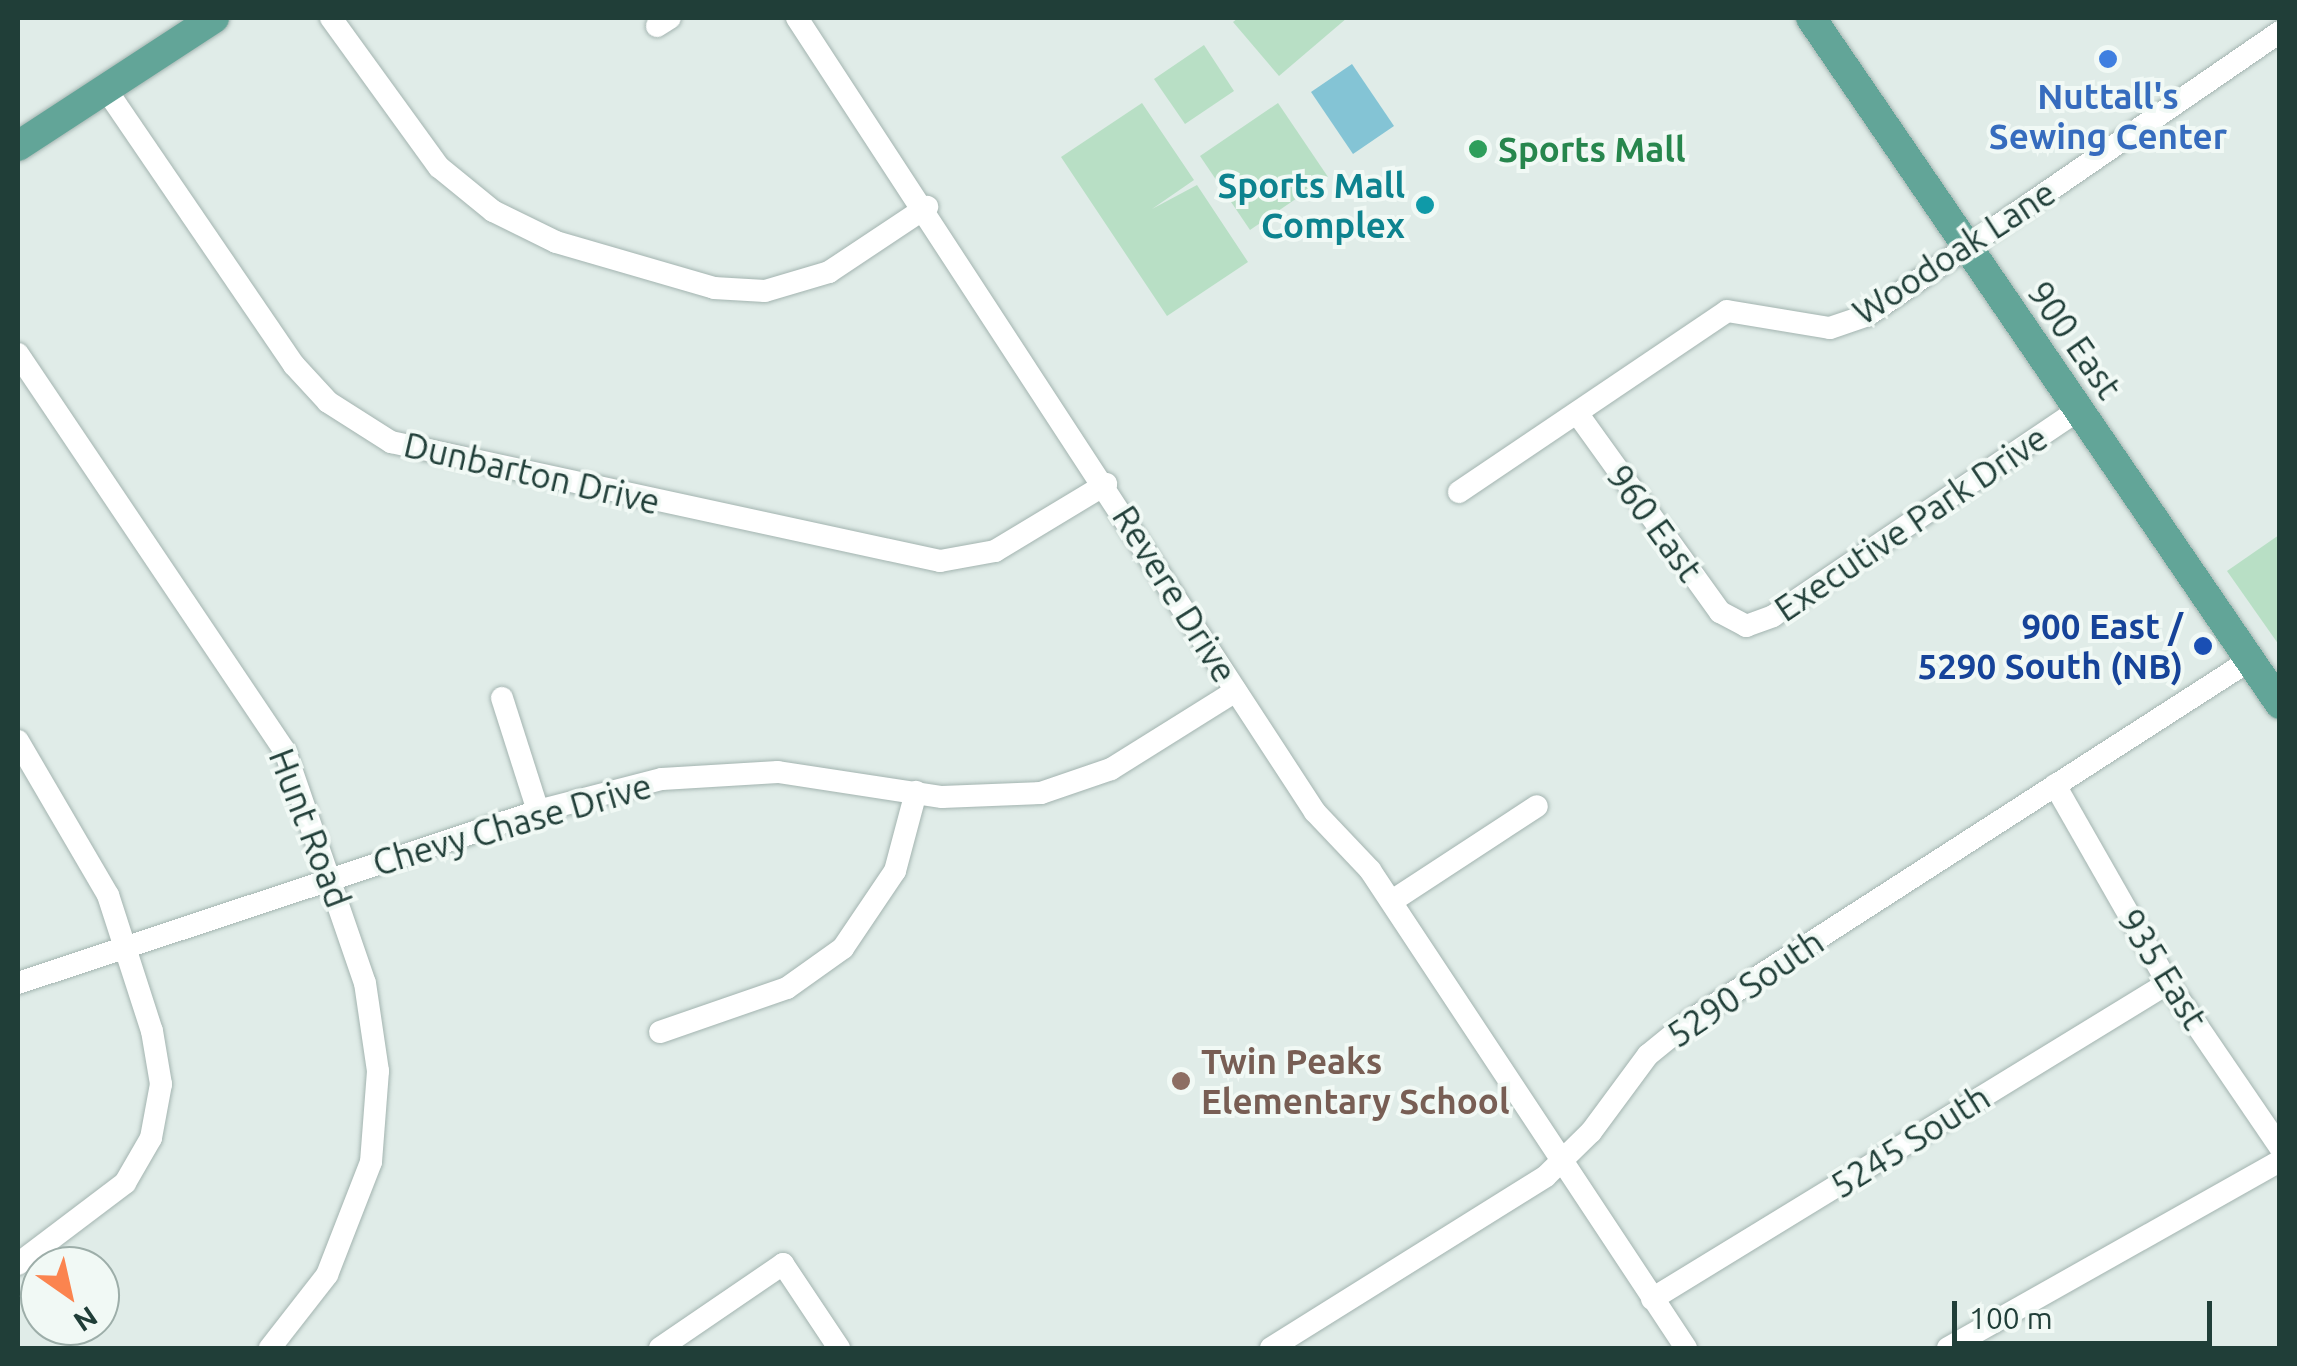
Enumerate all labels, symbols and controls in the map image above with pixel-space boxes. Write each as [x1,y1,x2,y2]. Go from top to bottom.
marker: Nuttall's Sewing Center [2097,48,2119,70]
place label: Nuttall's Sewing Center [1989,75,2227,157]
place label: Sports Mall [1498,128,1686,170]
marker: Sports Mall [1467,138,1489,160]
place label: Sports Mall Complex [1217,164,1405,246]
street label: Woodoak Lane [1845,171,2063,333]
marker: Sports Mall Complex [1414,194,1436,216]
street label: 900 East [2019,273,2131,407]
street label: Executive Park Drive [1767,416,2055,630]
street label: Dunbarton Drive [400,423,664,523]
street label: 960 East [1599,457,1711,589]
street label: Revere Drive [1104,498,1246,690]
place label: 900 East / 5290 South (NB) [1917,605,2183,687]
marker: 900 East / 5290 South (NB) [2192,635,2214,657]
street label: Hunt Road [261,743,359,913]
street label: Chevy Chase Drive [368,764,656,884]
street label: 935 East [2110,901,2216,1037]
street label: 5290 South [1659,920,1831,1056]
place label: Twin Peaks Elementary School [1201,1040,1509,1122]
marker: Twin Peaks Elementary School [1170,1070,1192,1092]
street label: 5245 South [1823,1076,1997,1206]
north arrow [20,1246,120,1346]
scale bar [1957,1281,2217,1343]
text: N [69,1301,103,1338]
text: 100 m [1969,1301,2053,1335]

